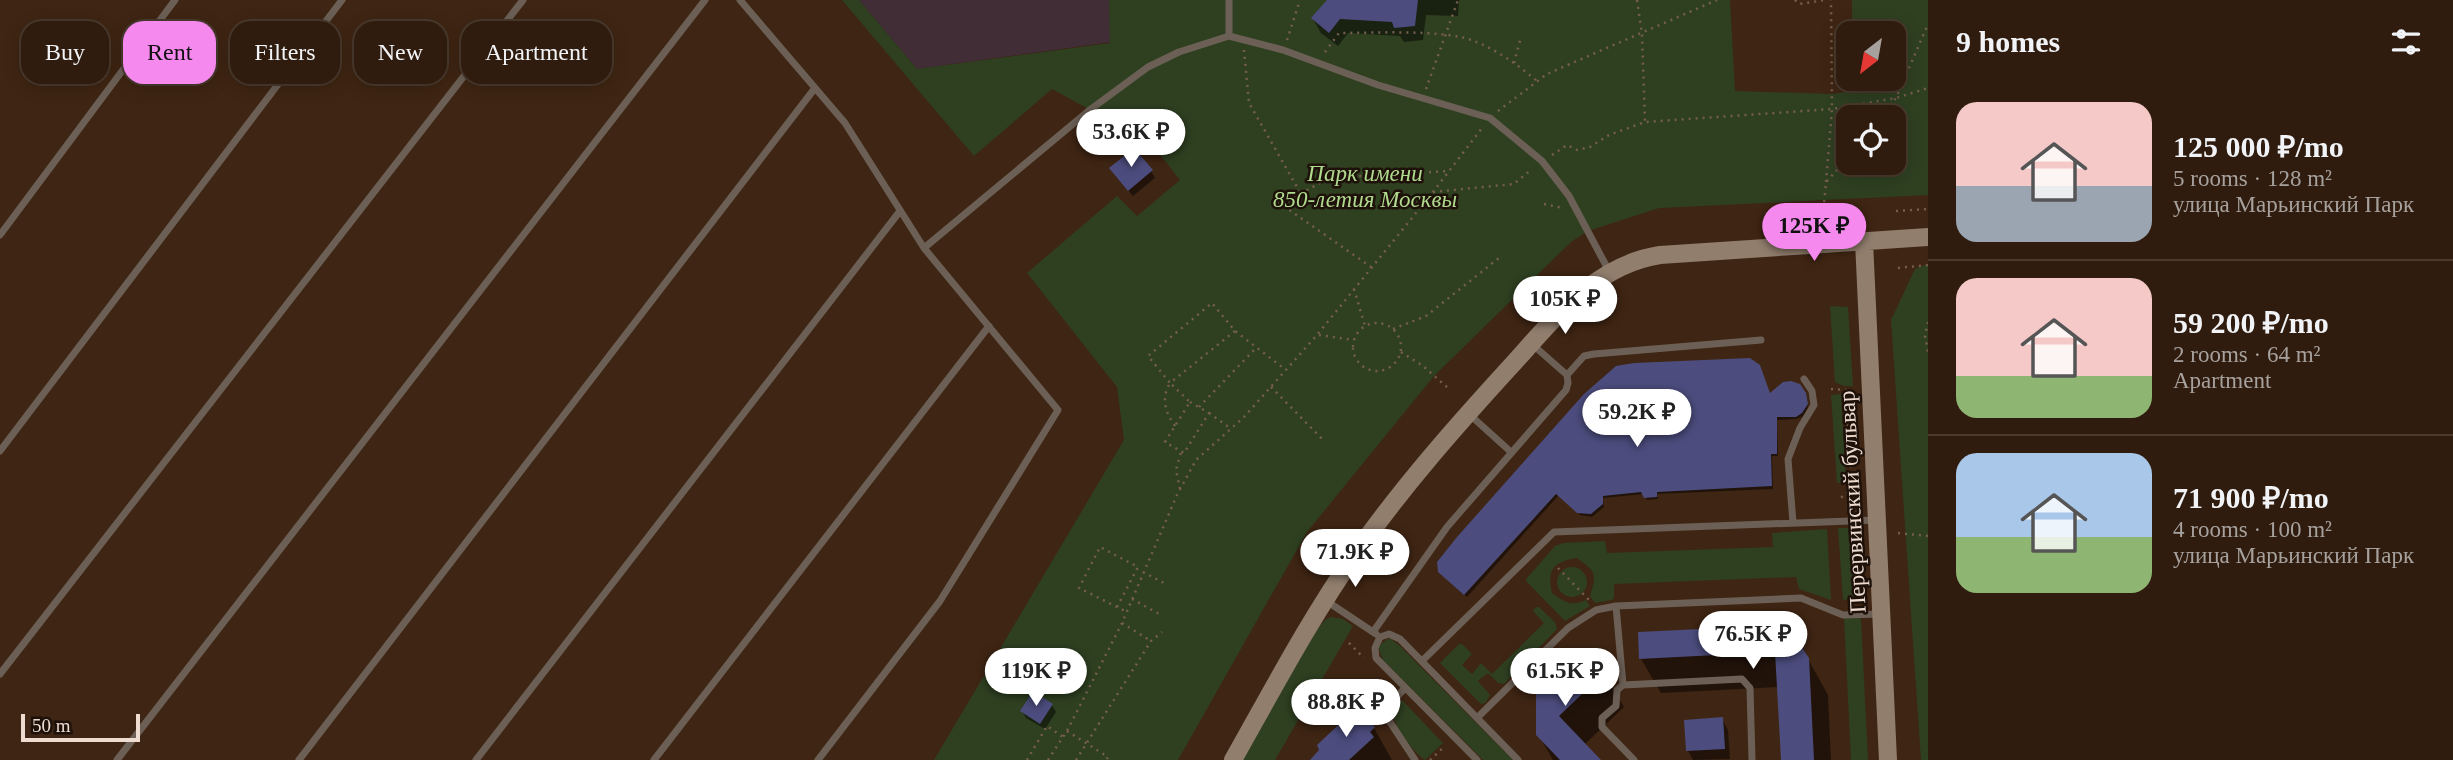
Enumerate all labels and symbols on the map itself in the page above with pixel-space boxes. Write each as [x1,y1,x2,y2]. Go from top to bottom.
north arrow [1836,21,1906,91]
pin: 53.6K ₽ [1066,110,1196,169]
park label: Парк имени 850-летия Москвы [1273,161,1457,212]
pin: 125K ₽ [1757,204,1871,263]
pin: 105K ₽ [1508,276,1622,336]
pin: 59.2K ₽ [1572,390,1702,449]
street label: Перервинский бульвар [1834,390,1871,614]
pin: 71.9K ₽ [1290,530,1420,589]
pin: 76.5K ₽ [1688,612,1818,671]
pin: 119K ₽ [979,648,1093,708]
pin: 61.5K ₽ [1500,648,1630,708]
pin: 88.8K ₽ [1281,680,1411,739]
scale bar [21,711,140,743]

